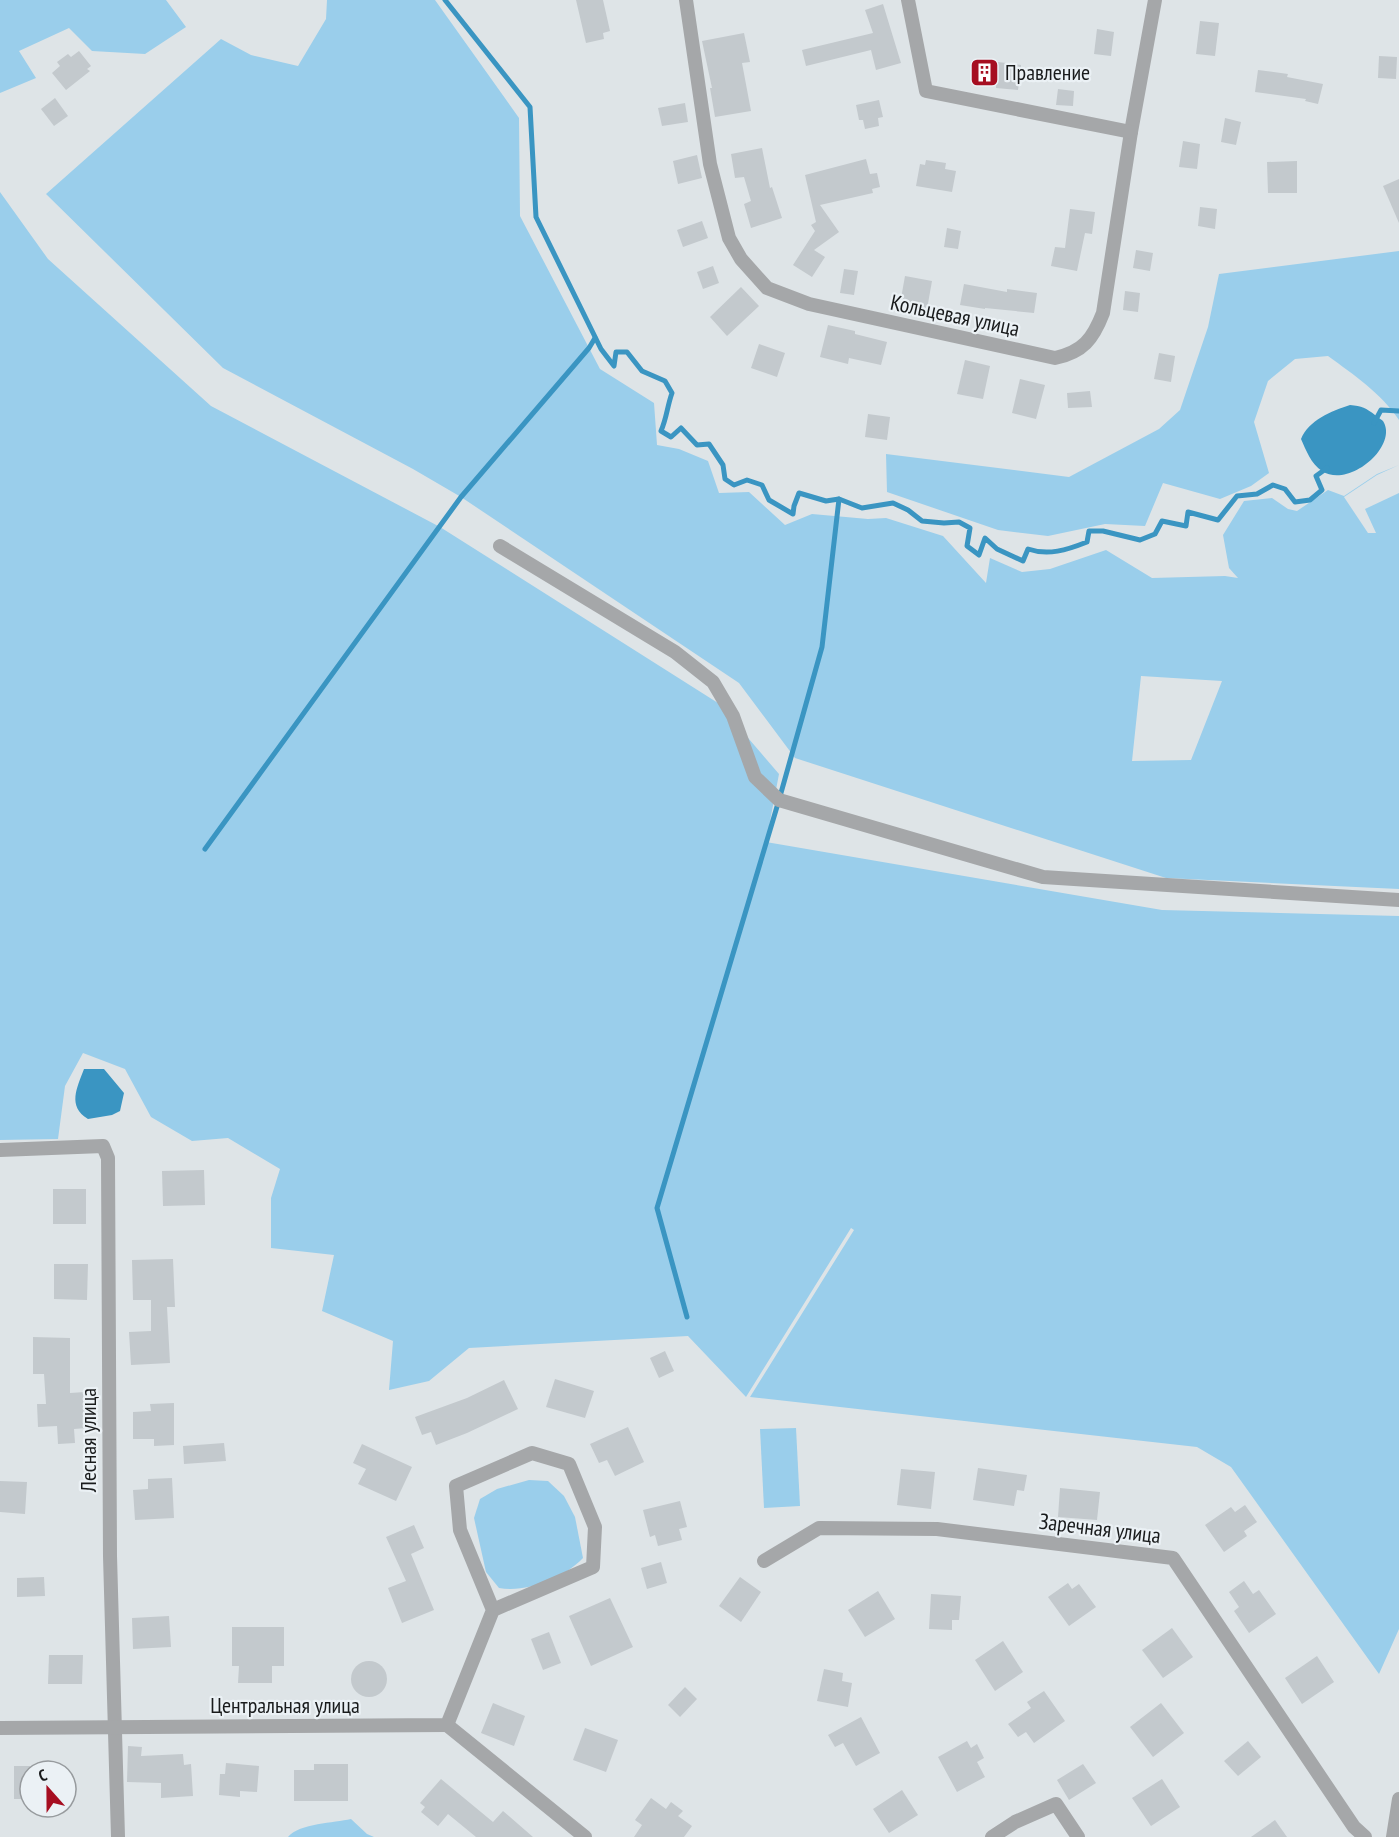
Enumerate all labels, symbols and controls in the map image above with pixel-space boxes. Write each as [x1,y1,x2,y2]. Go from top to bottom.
building icon: Правление [968,56,1000,88]
place label: Правление [1005,58,1090,86]
street label: Кольцевая улица [888,288,1022,342]
street label: Лесная улица [74,1388,102,1493]
street label: Заречная улица [1038,1507,1162,1549]
street label: Центральная улица [210,1691,360,1719]
north arrow [18,1759,78,1819]
text: С [36,1764,50,1786]

